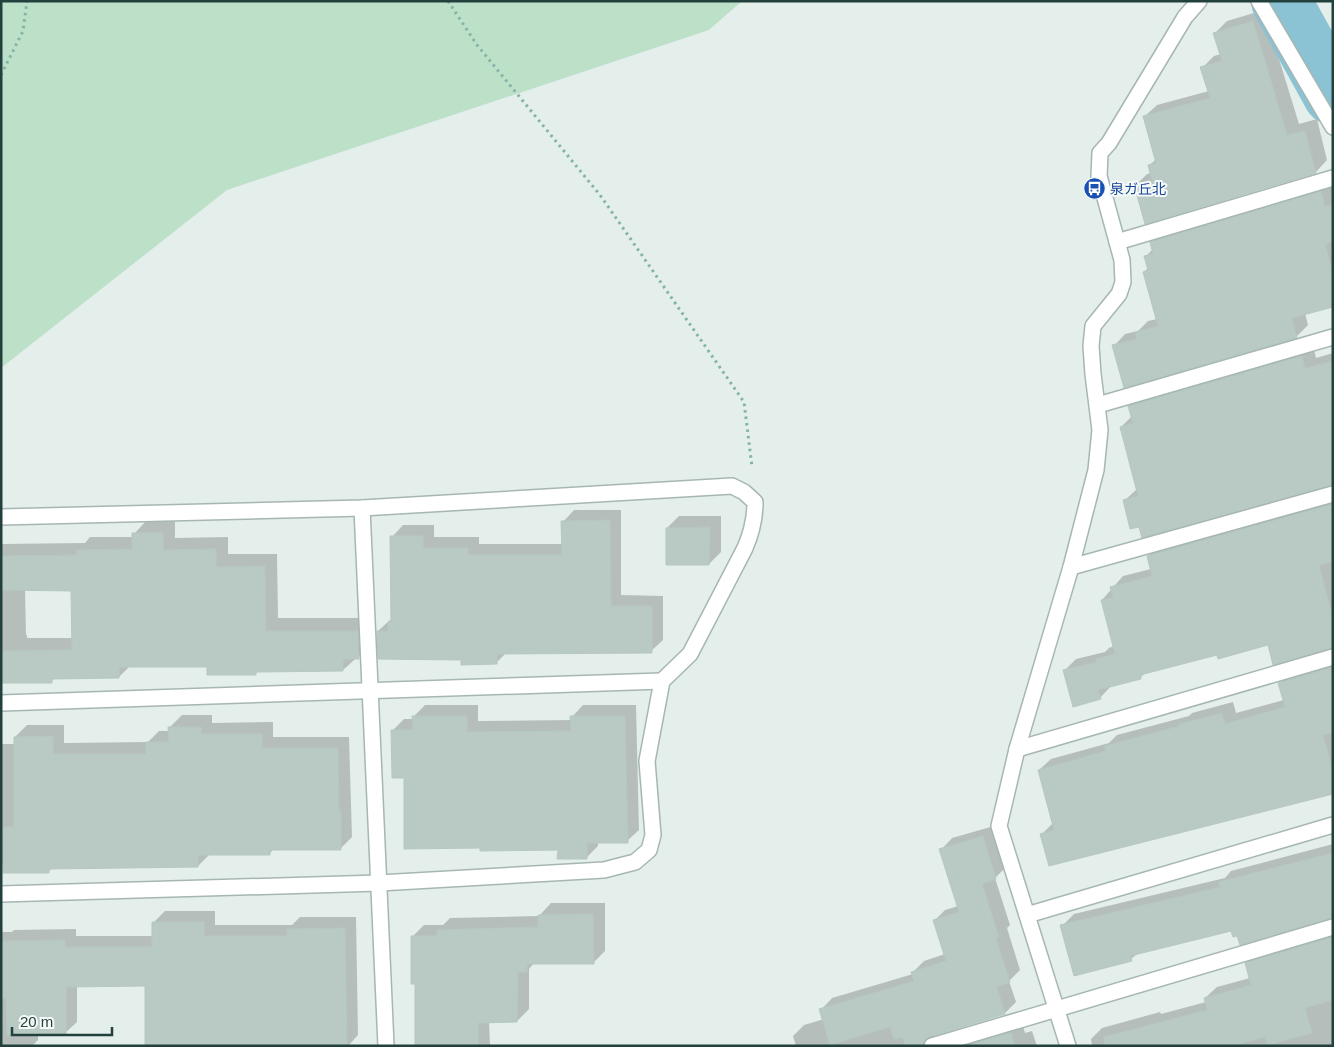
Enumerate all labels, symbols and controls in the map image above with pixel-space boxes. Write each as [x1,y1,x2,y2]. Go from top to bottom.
bus stop icon: 泉ガ丘北 [1082,177,1106,201]
place label: 泉ガ丘北 [1110,181,1166,197]
scale bar [12,1004,112,1036]
text: 20 m [20,1013,53,1030]

